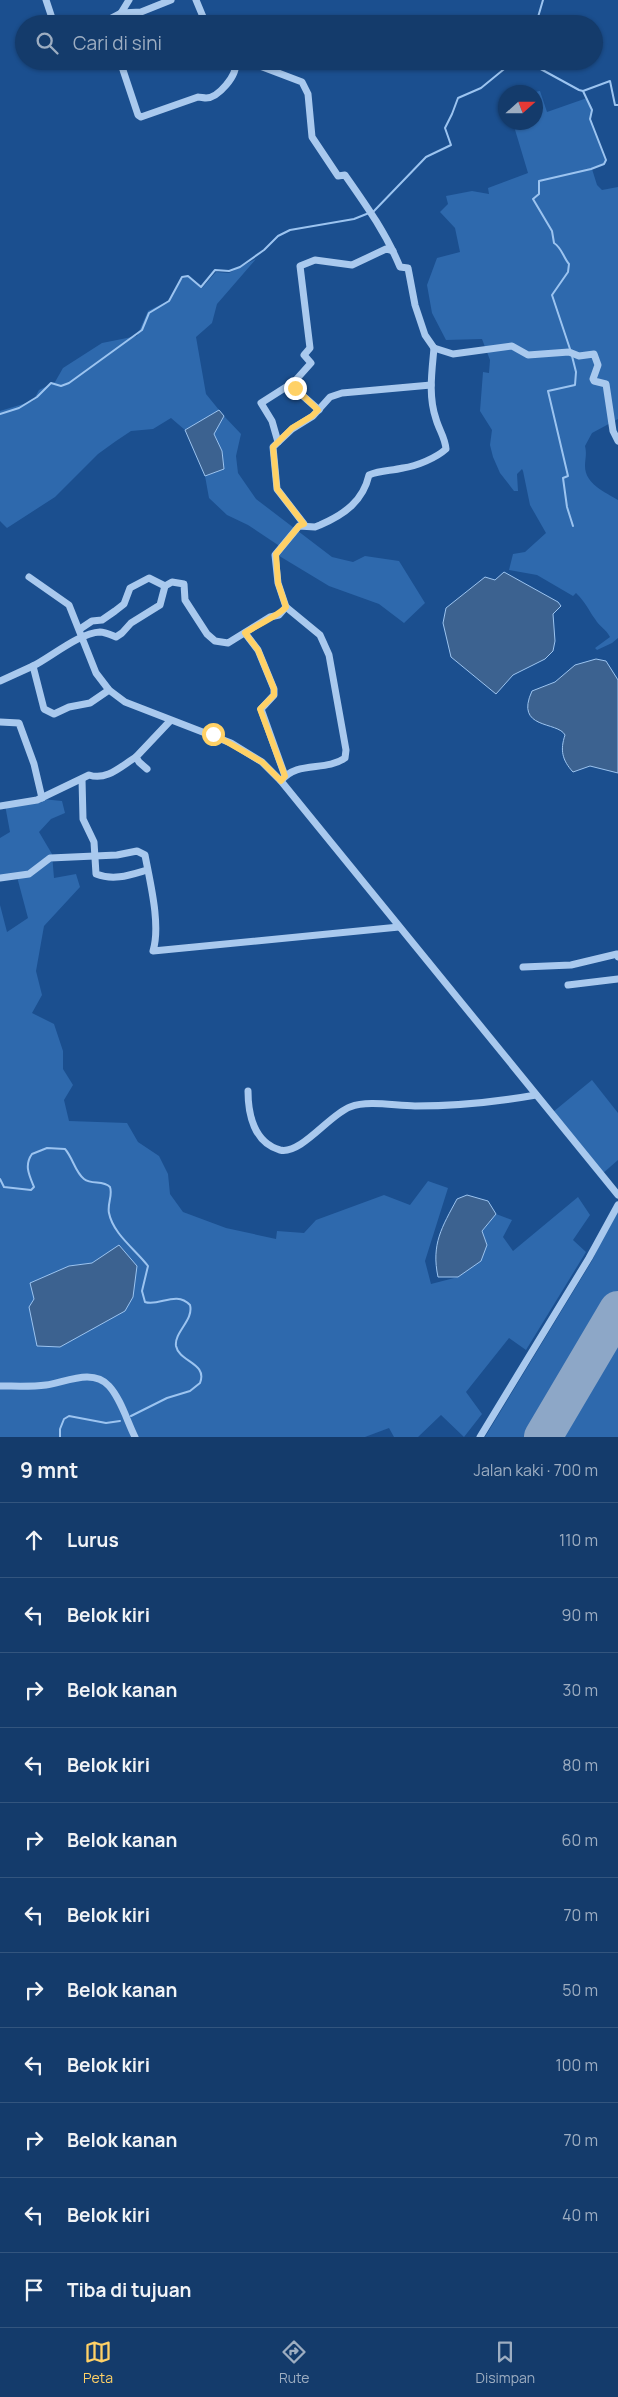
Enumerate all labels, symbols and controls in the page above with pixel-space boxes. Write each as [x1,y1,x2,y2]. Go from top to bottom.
search box [15,15,603,70]
icon: search [33,29,61,57]
text: Cari di sini [73,30,162,56]
north arrow [498,85,543,130]
route end [284,377,307,400]
route start [202,723,225,746]
text: 9 mnt [20,1456,78,1484]
text: Jalan kaki · 700 m [474,1459,598,1481]
icon: ahead [20,1526,48,1554]
text: Lurus [67,1527,119,1553]
text: 110 m [559,1529,598,1551]
icon: left [20,1601,48,1629]
text: Belok kiri [67,1602,150,1628]
text: 90 m [562,1604,598,1626]
icon: right [20,1676,48,1704]
text: Belok kanan [67,1677,177,1703]
text: 30 m [563,1679,598,1701]
icon: left [20,1751,48,1779]
text: Belok kiri [67,1752,150,1778]
text: 80 m [562,1754,598,1776]
icon: right [20,1826,48,1854]
text: Belok kanan [67,1827,177,1853]
text: 60 m [562,1829,598,1851]
icon: left [20,1901,48,1929]
text: Belok kiri [67,1902,150,1928]
text: 70 m [563,1904,598,1926]
icon: right [20,1976,48,2004]
text: Belok kanan [67,1977,177,2003]
text: 50 m [562,1979,598,2001]
icon: left [20,2051,48,2079]
text: Belok kiri [67,2052,150,2078]
text: 100 m [555,2054,598,2076]
icon: right [20,2126,48,2154]
text: Belok kanan [67,2127,177,2153]
text: 70 m [563,2129,598,2151]
icon: left [20,2201,48,2229]
text: Belok kiri [67,2202,150,2228]
text: 40 m [562,2204,598,2226]
icon: arrive [20,2276,48,2304]
text: Tiba di tujuan [67,2277,191,2303]
tab: Peta [83,2338,113,2387]
tab: Rute [279,2338,310,2387]
tab: Disimpan [475,2338,535,2387]

